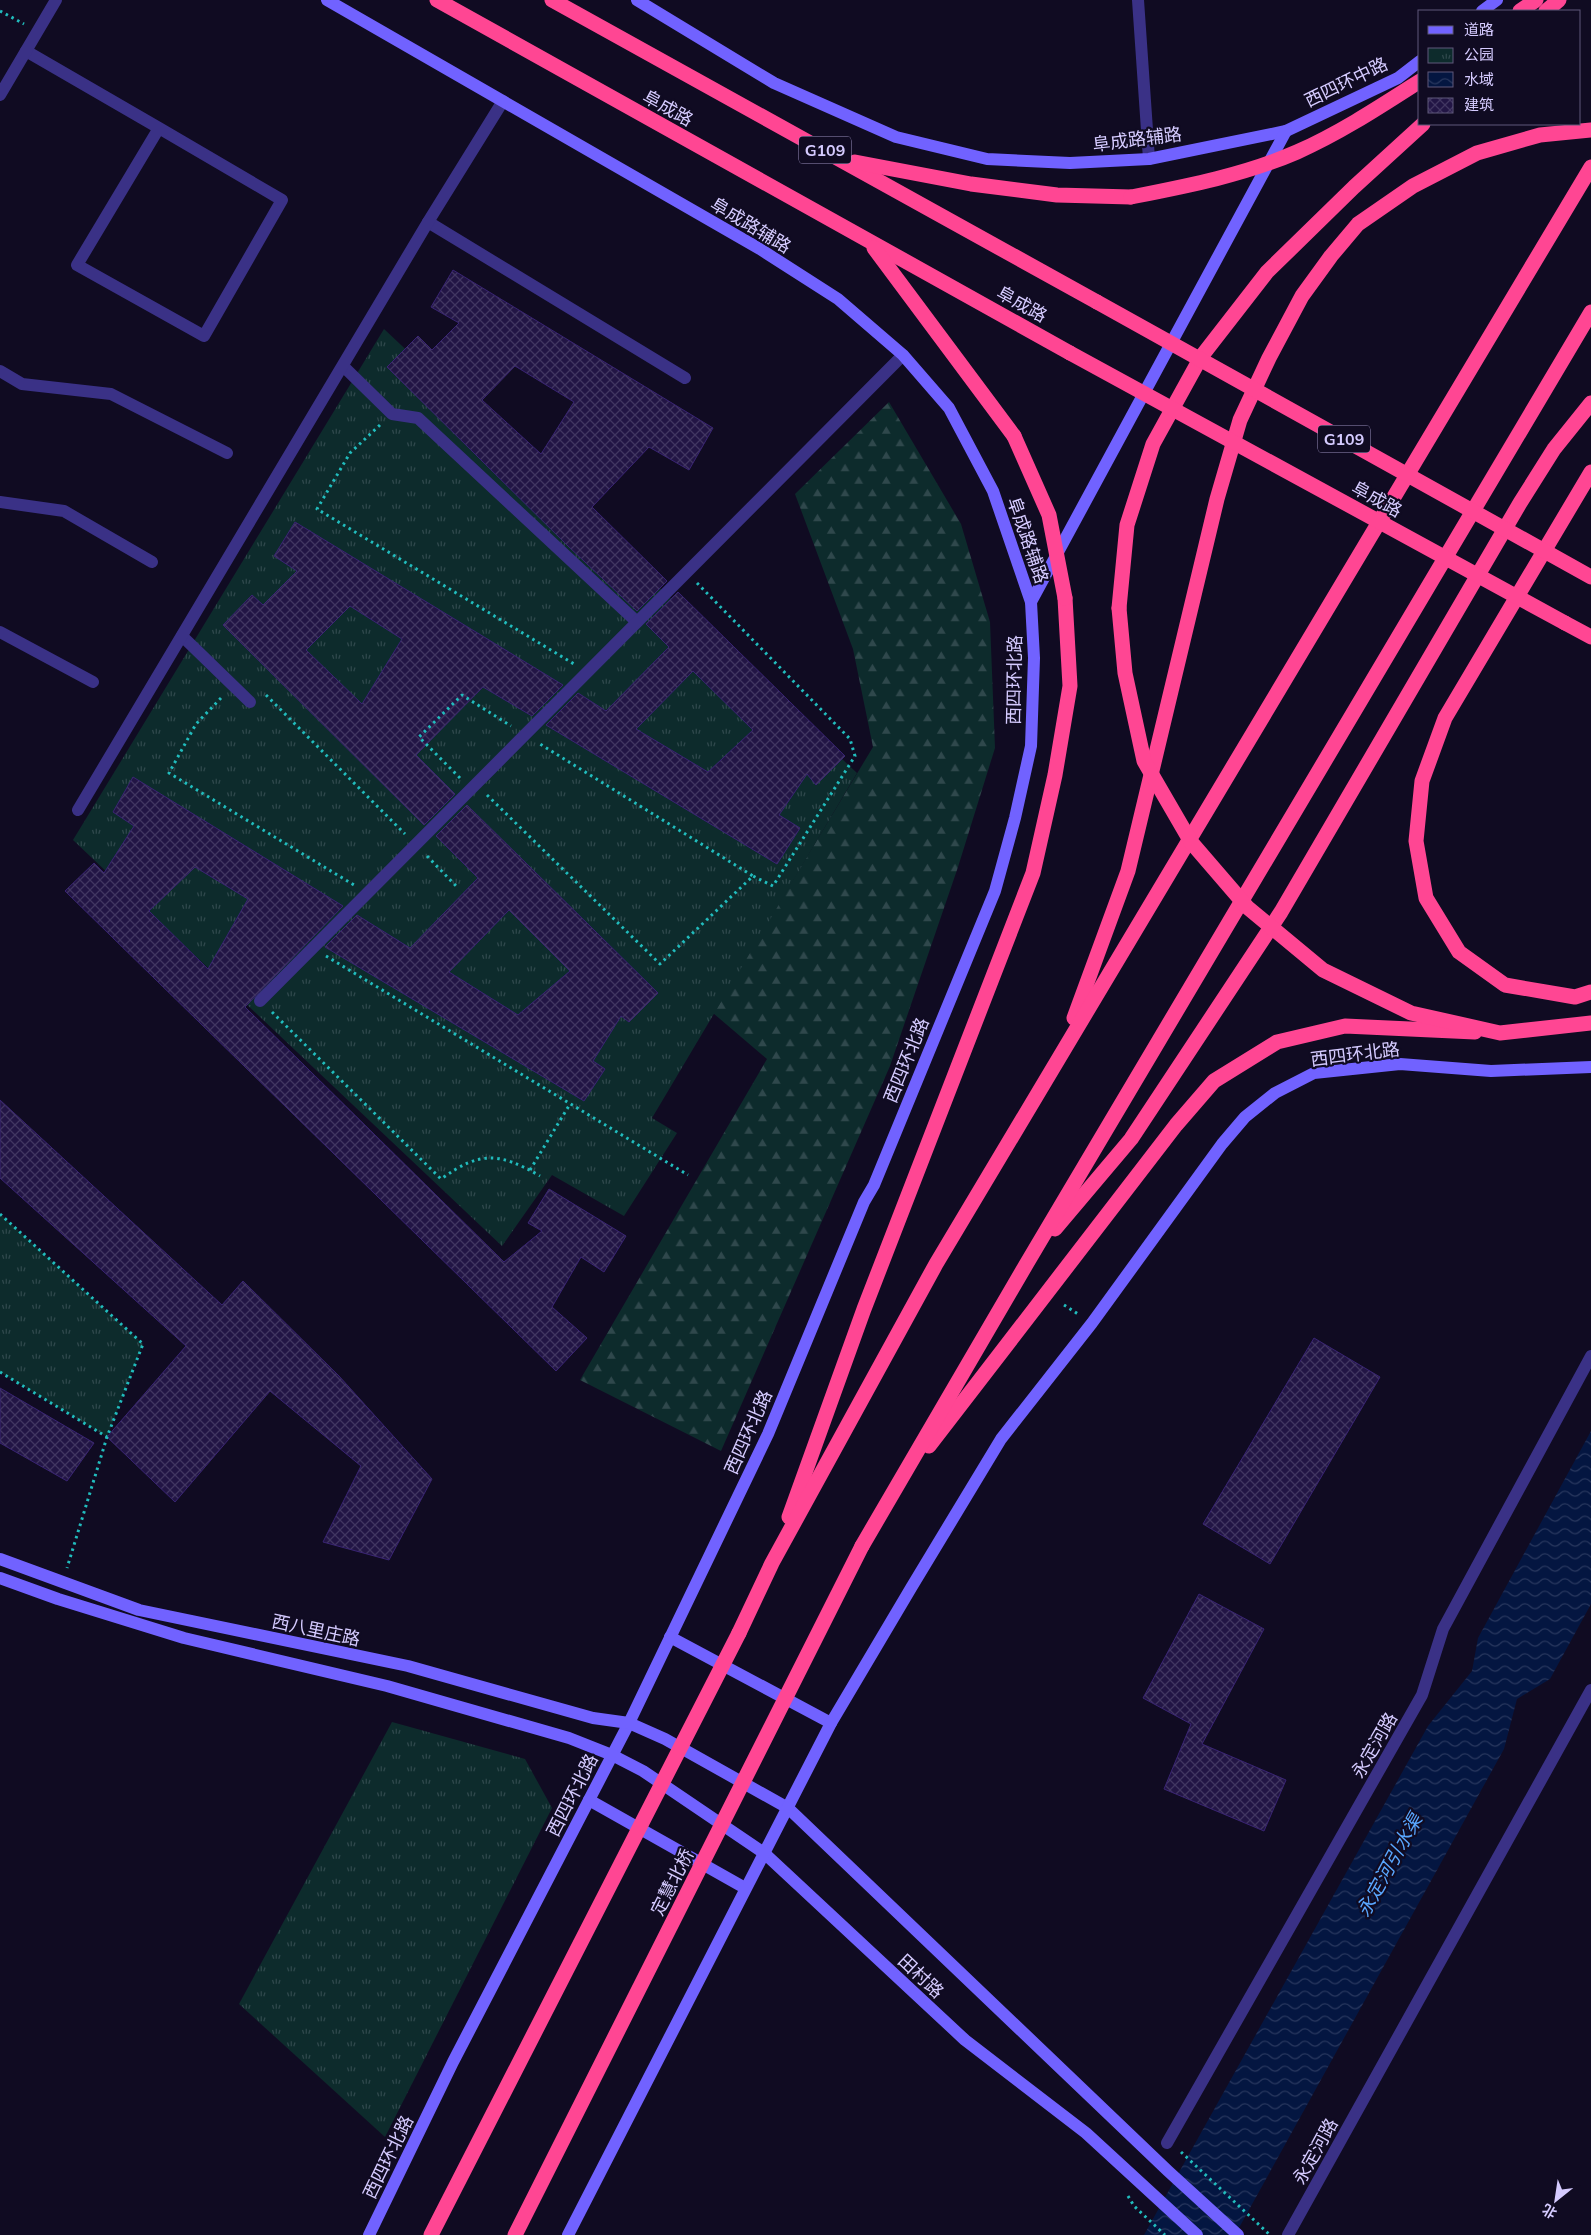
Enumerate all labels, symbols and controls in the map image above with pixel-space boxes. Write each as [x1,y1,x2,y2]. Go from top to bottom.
legend [1418,10,1581,125]
text: 道路 [1464,20,1494,39]
text: 公园 [1464,45,1494,64]
street label: 西四环中路 [1301,52,1391,112]
text: 水域 [1464,70,1494,89]
street label: 阜成路 [639,85,697,131]
text: 建筑 [1464,95,1494,114]
street label: 阜成路辅路 [1091,122,1183,156]
road number: G109 [799,136,851,164]
street label: 阜成路辅路 [707,192,795,258]
street label: 阜成路 [993,281,1051,327]
road number: G109 [1318,426,1370,452]
street label: 阜成路 [1348,476,1406,522]
street label: 阜成路辅路 [1002,494,1054,586]
street label: 西四环北路 [1002,635,1026,725]
street label: 西四环北路 [878,1014,934,1106]
street label: 西四环北路 [1309,1037,1401,1071]
street label: 西四环北路 [719,1386,777,1478]
street label: 西八里庄路 [270,1609,362,1651]
street label: 永定河路 [1346,1708,1402,1782]
street label: 西四环北路 [541,1750,603,1840]
water label: 永定河引水渠 [1351,1807,1429,1921]
street label: 定慧北桥 [645,1845,699,1919]
street label: 田村路 [893,1949,949,2003]
street label: 西四环北路 [358,2112,418,2202]
street label: 永定河路 [1287,2114,1343,2188]
north arrow [1531,2175,1581,2225]
text: 北 [1539,2200,1560,2223]

